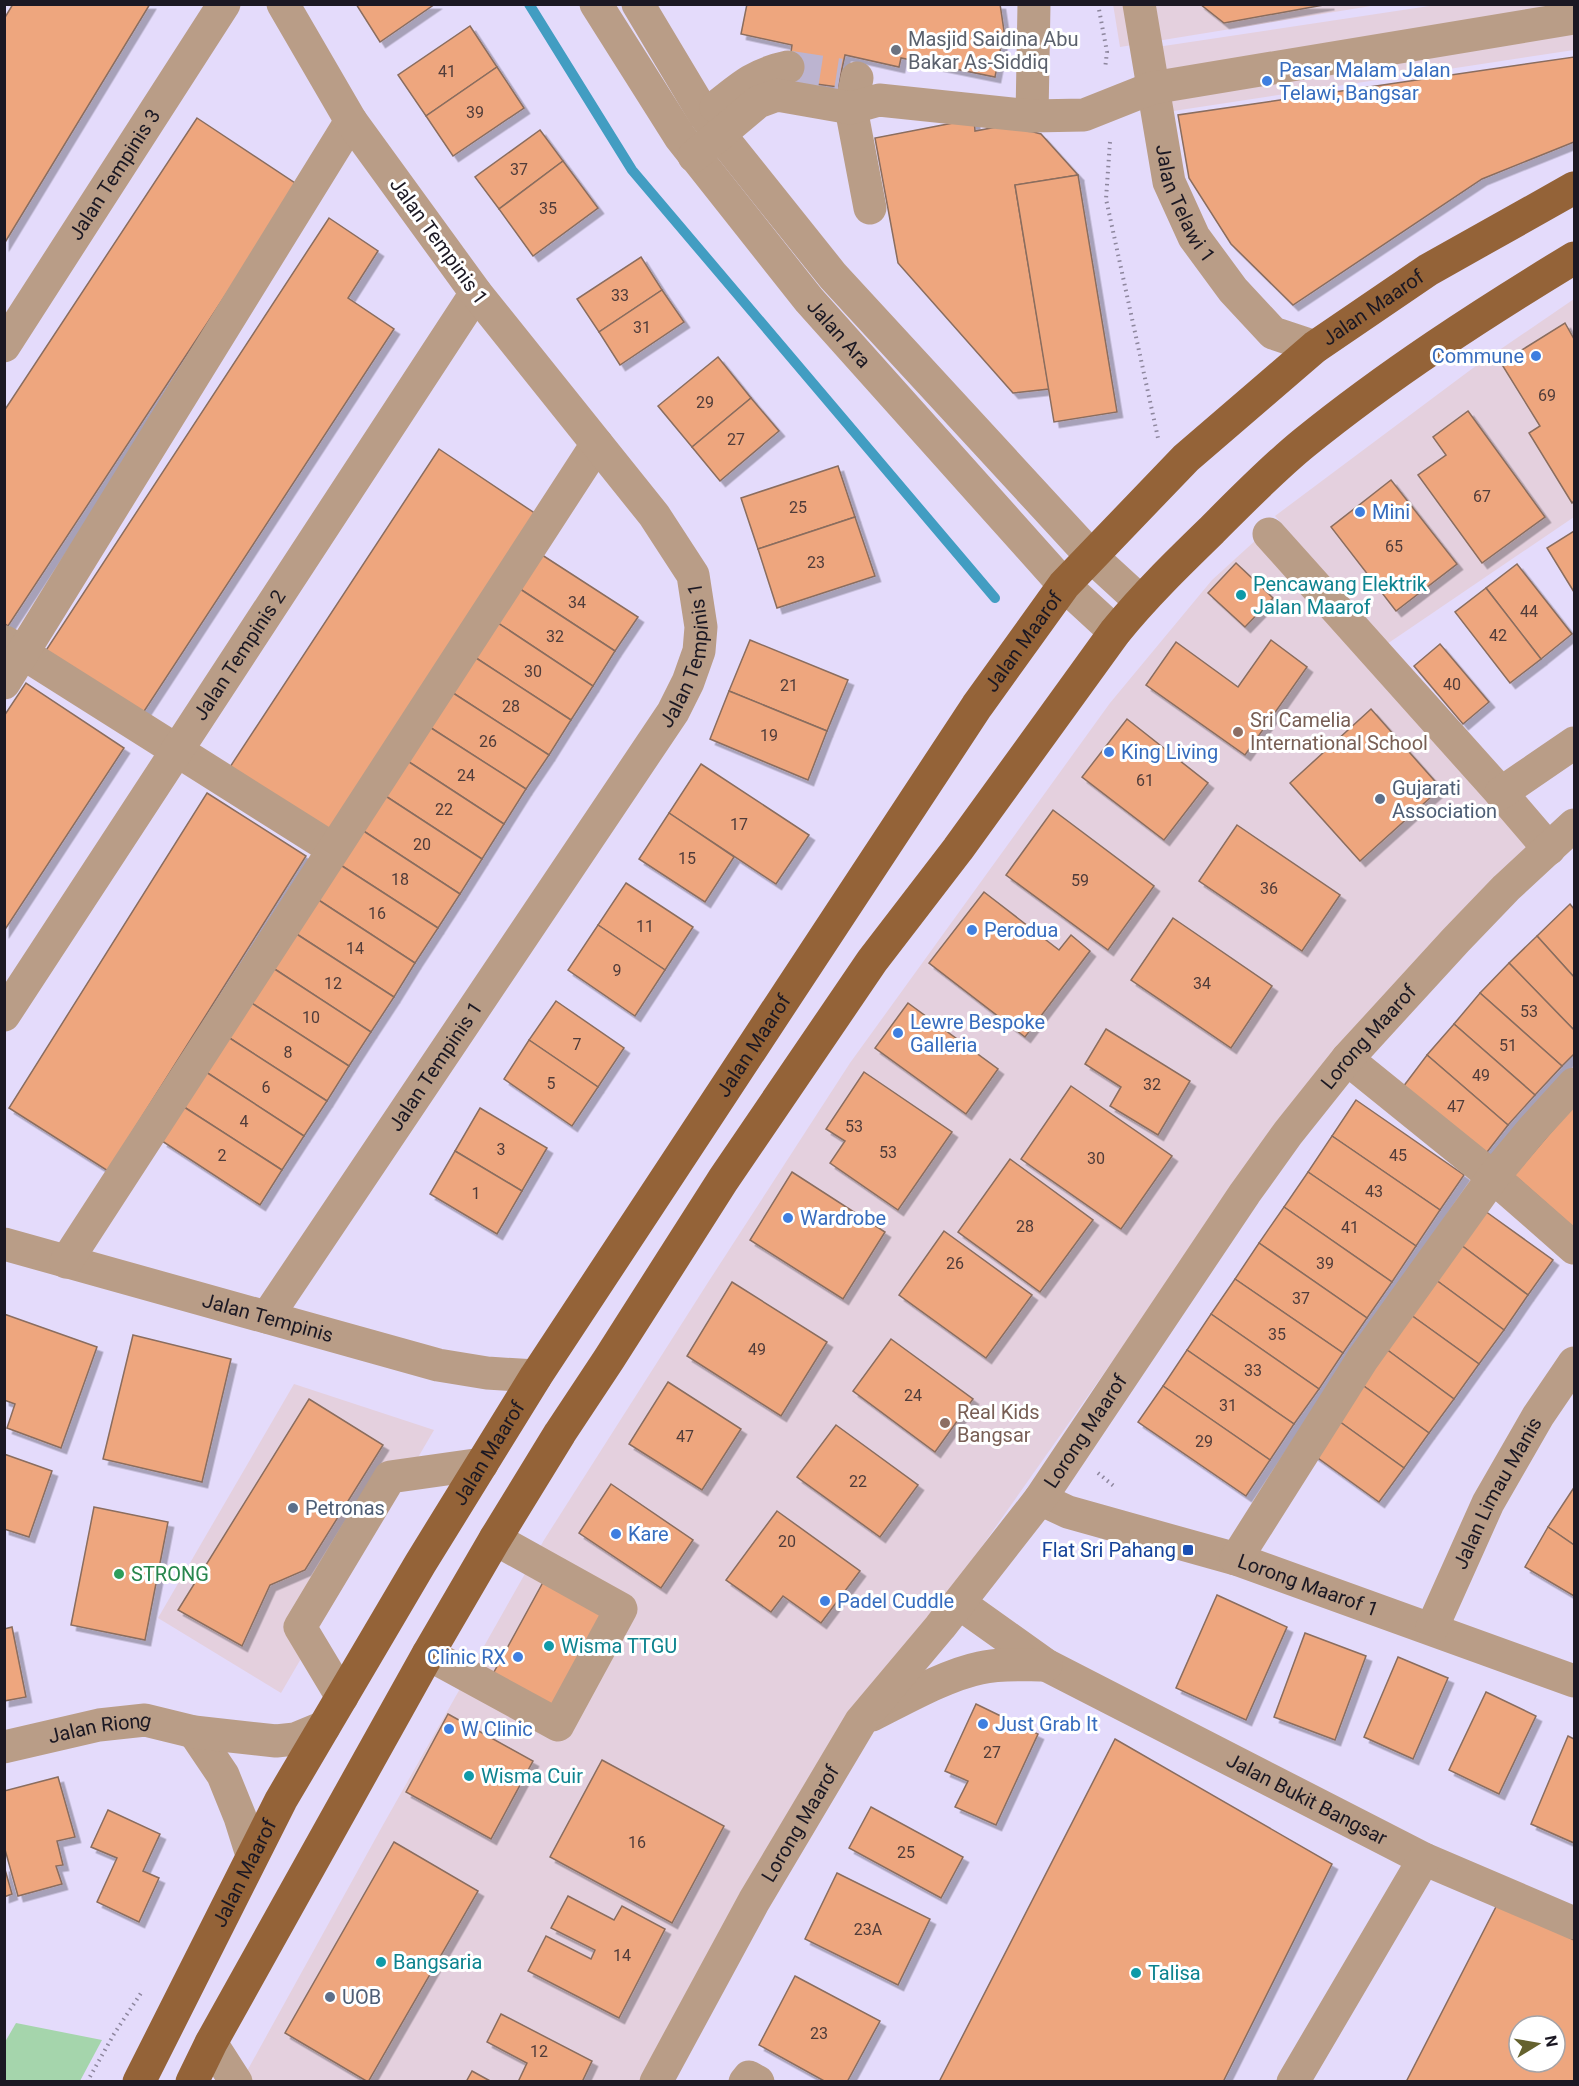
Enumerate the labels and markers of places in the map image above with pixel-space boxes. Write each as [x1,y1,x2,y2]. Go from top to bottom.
place label: Masjid Saidina Abu Bakar As-Siddiq [908,27,1079,74]
marker: Masjid Saidina Abu Bakar As-Siddiq [889,43,903,57]
place label: Pasar Malam Jalan Telawi, Bangsar [1279,58,1451,105]
marker: Pasar Malam Jalan Telawi, Bangsar [1260,74,1274,88]
place label: Commune [1432,344,1524,368]
marker: Commune [1529,349,1543,363]
place label: Mini [1372,500,1410,524]
marker: Mini [1353,505,1367,519]
place label: Pencawang Elektrik Jalan Maarof [1253,572,1428,619]
marker: Pencawang Elektrik Jalan Maarof [1234,588,1248,602]
place label: Sri Camelia International School [1250,708,1428,755]
marker: Sri Camelia International School [1231,725,1245,739]
place label: King Living [1121,740,1218,764]
marker: King Living [1102,745,1116,759]
place label: Gujarati Association [1392,776,1497,823]
marker: Gujarati Association [1373,792,1387,806]
place label: Perodua [984,918,1058,942]
marker: Perodua [965,923,979,937]
place label: Lewre Bespoke Galleria [910,1010,1045,1057]
marker: Lewre Bespoke Galleria [891,1026,905,1040]
place label: Wardrobe [800,1206,886,1230]
marker: Wardrobe [781,1211,795,1225]
place label: Real Kids Bangsar [957,1400,1040,1447]
marker: Real Kids Bangsar [938,1416,952,1430]
place label: Petronas [305,1496,385,1520]
marker: Petronas [286,1501,300,1515]
place label: Kare [628,1522,669,1546]
marker: Kare [609,1527,623,1541]
place label: Flat Sri Pahang [1042,1538,1176,1562]
marker: Flat Sri Pahang [1181,1543,1195,1557]
place label: STRONG [131,1562,209,1586]
marker: STRONG [112,1567,126,1581]
place label: Padel Cuddle [837,1589,954,1613]
marker: Padel Cuddle [818,1594,832,1608]
place label: Wisma TTGU [561,1634,677,1658]
marker: Wisma TTGU [542,1639,556,1653]
place label: Clinic RX [427,1645,506,1669]
marker: Clinic RX [511,1650,525,1664]
place label: Just Grab It [995,1712,1098,1736]
place label: W Clinic [461,1717,533,1741]
marker: Just Grab It [976,1717,990,1731]
marker: W Clinic [442,1722,456,1736]
place label: Wisma Cuir [481,1764,583,1788]
marker: Wisma Cuir [462,1769,476,1783]
place label: Bangsaria [393,1950,482,1974]
marker: Bangsaria [374,1955,388,1969]
place label: Talisa [1148,1961,1201,1985]
marker: Talisa [1129,1966,1143,1980]
place label: UOB [342,1985,381,2009]
marker: UOB [323,1990,337,2004]

